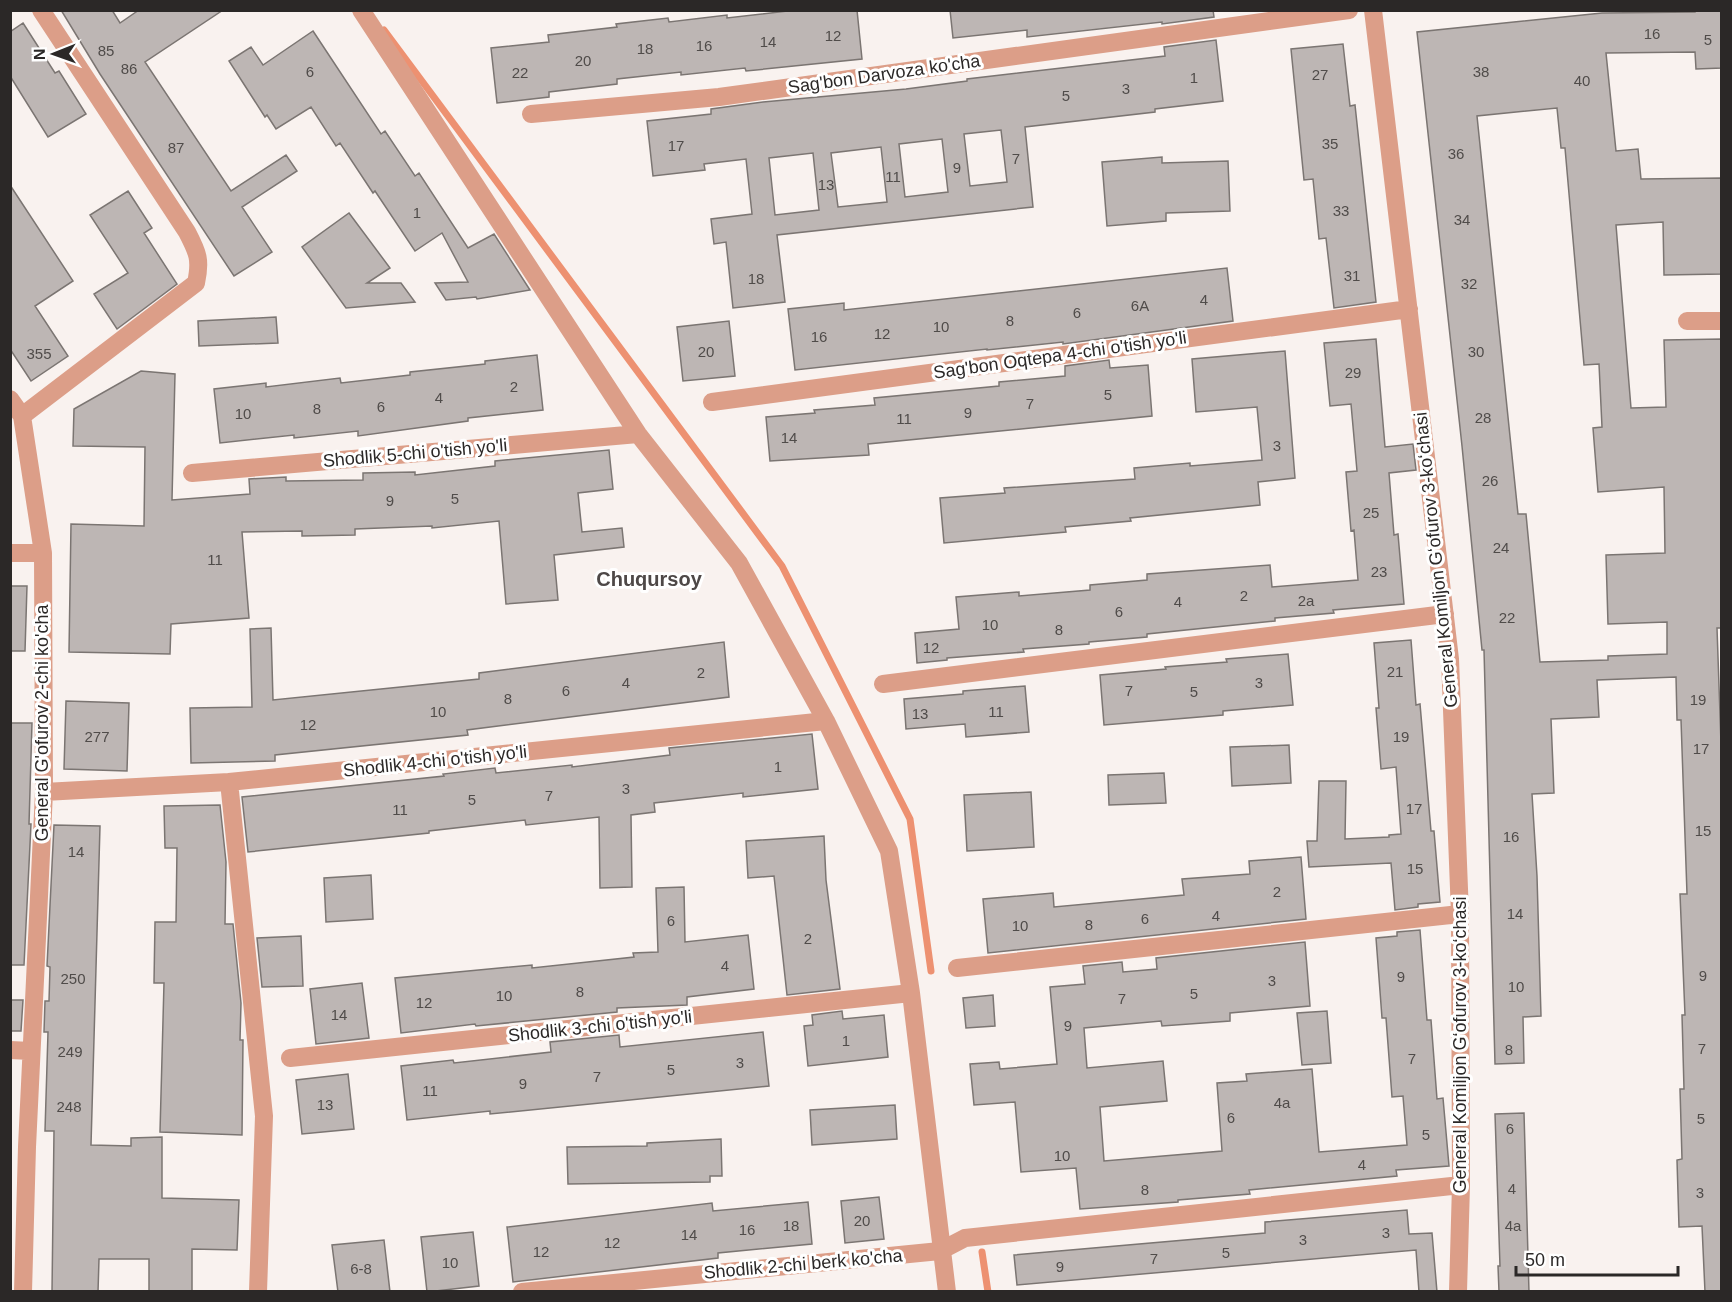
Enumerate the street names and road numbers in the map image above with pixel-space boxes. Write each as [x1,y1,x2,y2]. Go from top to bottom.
street label: Sag'bon Darvoza ko'cha [787,50,982,97]
street label: Sag'bon Oqtepa 4-chi o'tish yo'li [932,327,1188,383]
street label: General Komiljon Gʻofurov 3-koʻchasi [1411,411,1461,709]
street label: Shodlik 5-chi o'tish yo'li [322,435,508,471]
street label: General G'ofurov 2-chi ko'cha [32,604,52,842]
street label: Shodlik 4-chi o'tish yo'li [342,741,528,781]
street label: General Komiljon Gʻofurov 3-koʻchasi [1450,896,1470,1194]
street label: Shodlik 3-chi o'tish yo'li [507,1006,693,1046]
street label: Shodlik 2-chi berk ko'cha [703,1245,904,1283]

